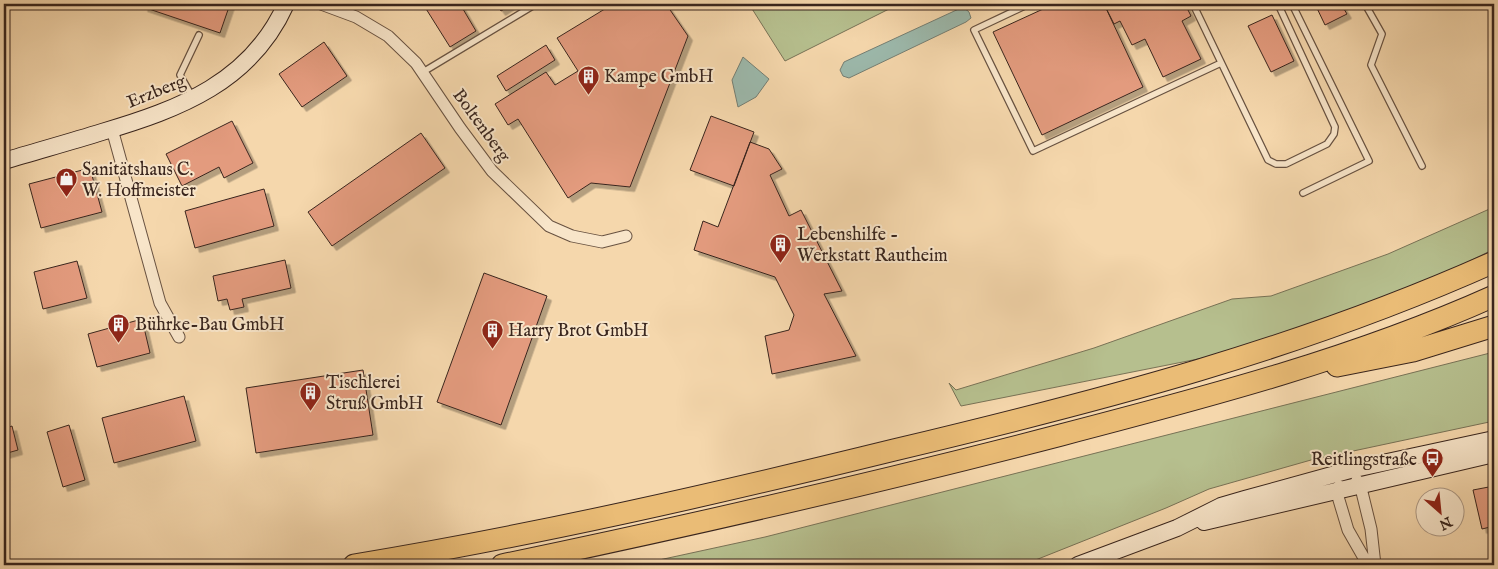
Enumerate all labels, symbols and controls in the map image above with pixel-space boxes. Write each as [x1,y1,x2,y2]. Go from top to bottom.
building icon: Kampe GmbH [576,64,600,95]
place label: Kampe GmbH [604,66,714,89]
street label: Erzberg [124,70,190,115]
street label: Boltenberg [447,85,515,167]
place label: Sanitätshaus C. W. Hoffmeister [82,159,196,203]
shop icon: Sanitätshaus C. W. Hoffmeister [54,167,78,198]
place label: Lebenshilfe - Werkstatt Rautheim [797,224,948,268]
building icon: Lebenshilfe - Werkstatt Rautheim [769,232,793,263]
building icon: Bührke-Bau GmbH [107,312,131,343]
place label: Bührke-Bau GmbH [135,314,284,337]
building icon: Harry Brot GmbH [480,318,504,349]
place label: Harry Brot GmbH [508,320,649,343]
place label: Tischlerei Struß GmbH [326,372,424,416]
building icon: Tischlerei Struß GmbH [298,380,322,411]
bus stop icon: Reitlingstraße [1421,447,1445,478]
place label: Reitlingstraße [1311,449,1417,472]
north arrow [1416,486,1466,536]
text: N [1436,511,1456,533]

